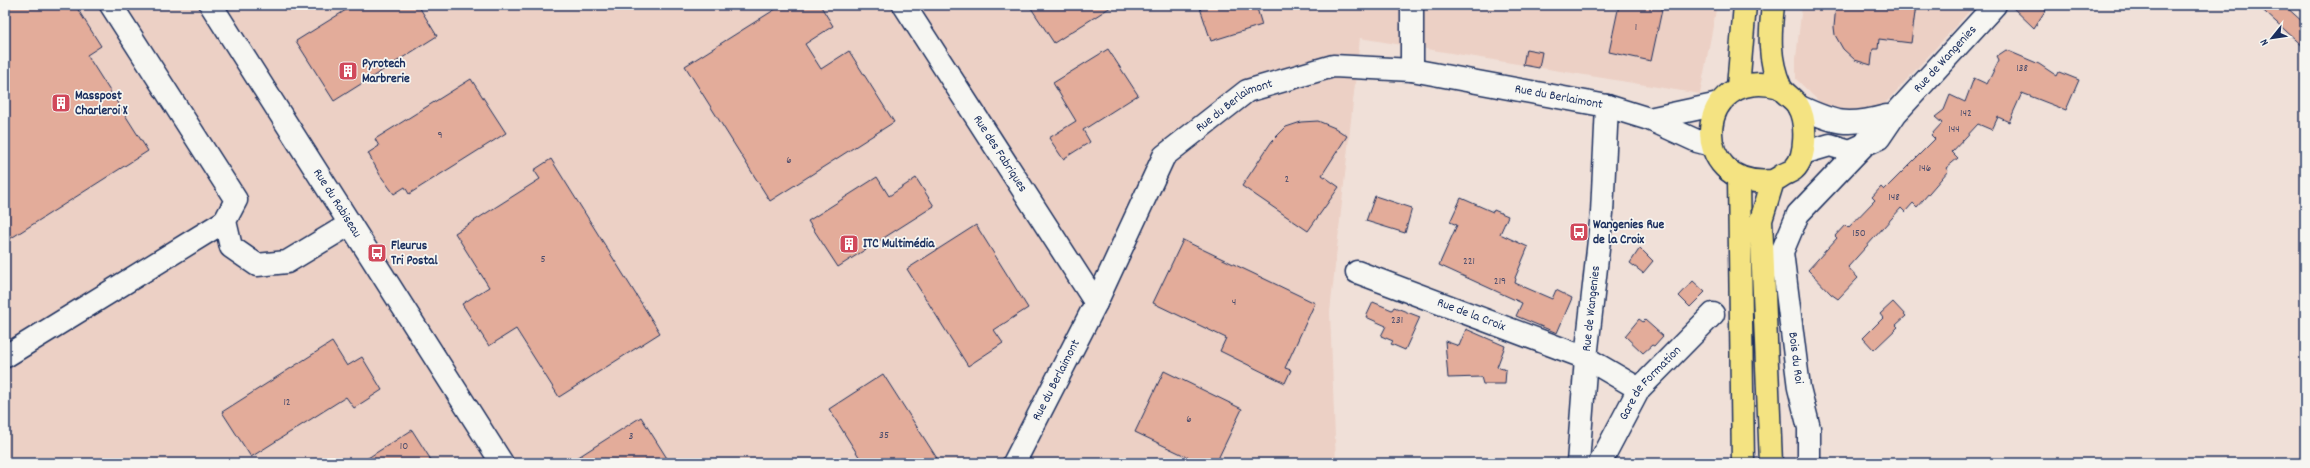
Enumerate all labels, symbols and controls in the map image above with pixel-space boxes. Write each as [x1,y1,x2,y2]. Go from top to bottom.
north arrow [2252,18,2292,58]
house number: 1 [1635,20,1637,36]
street label: Rue de Wangenies [1909,21,1981,97]
text: N [2257,35,2273,48]
place label: Pyrotech Marbrerie [362,55,410,89]
building icon: Pyrotech Marbrerie [337,60,359,82]
house number: 138 [2016,61,2028,77]
street label: Rue du Berlaimont [1192,74,1275,137]
street label: Rue du Berlaimont [1513,80,1604,115]
place label: Masspost Charleroi X [75,87,128,121]
building icon: Masspost Charleroi X [50,92,72,114]
house number: 142 [1960,106,1972,122]
street label: Rue des Fabriques [968,111,1032,196]
house number: 144 [1948,122,1960,138]
house number: 9 [437,128,443,144]
house number: 6 [786,153,792,169]
house number: 146 [1919,161,1931,177]
street label: Rue du Rabiseau [308,165,366,242]
house number: 2 [1285,172,1290,188]
house number: 148 [1888,190,1900,206]
place label: Wangenies Rue de la Croix [1593,216,1664,250]
bus stop icon: Wangenies Rue de la Croix [1568,221,1590,243]
house number: 150 [1852,226,1866,242]
building icon: ITC Multimédia [838,233,860,255]
place label: ITC Multimédia [863,235,935,254]
place label: Fleurus Tri Postal [391,237,438,271]
bus stop icon: Fleurus Tri Postal [366,242,388,264]
house number: 5 [540,252,546,268]
house number: 221 [1463,254,1475,270]
street label: Rue de Wangenies [1577,265,1606,352]
house number: 219 [1494,274,1506,290]
street label: Rue de la Croix [1434,293,1508,336]
house number: 4 [1232,295,1236,311]
house number: 231 [1391,313,1403,329]
street label: Bois du Roi [1782,331,1808,386]
street label: Rue du Berlaimont [1028,336,1085,424]
street label: Gare de Formation [1615,342,1686,424]
house number: 12 [283,395,291,411]
house number: 6 [1186,412,1192,428]
house number: 35 [879,428,889,444]
house number: 3 [629,429,634,445]
house number: 10 [400,439,408,455]

